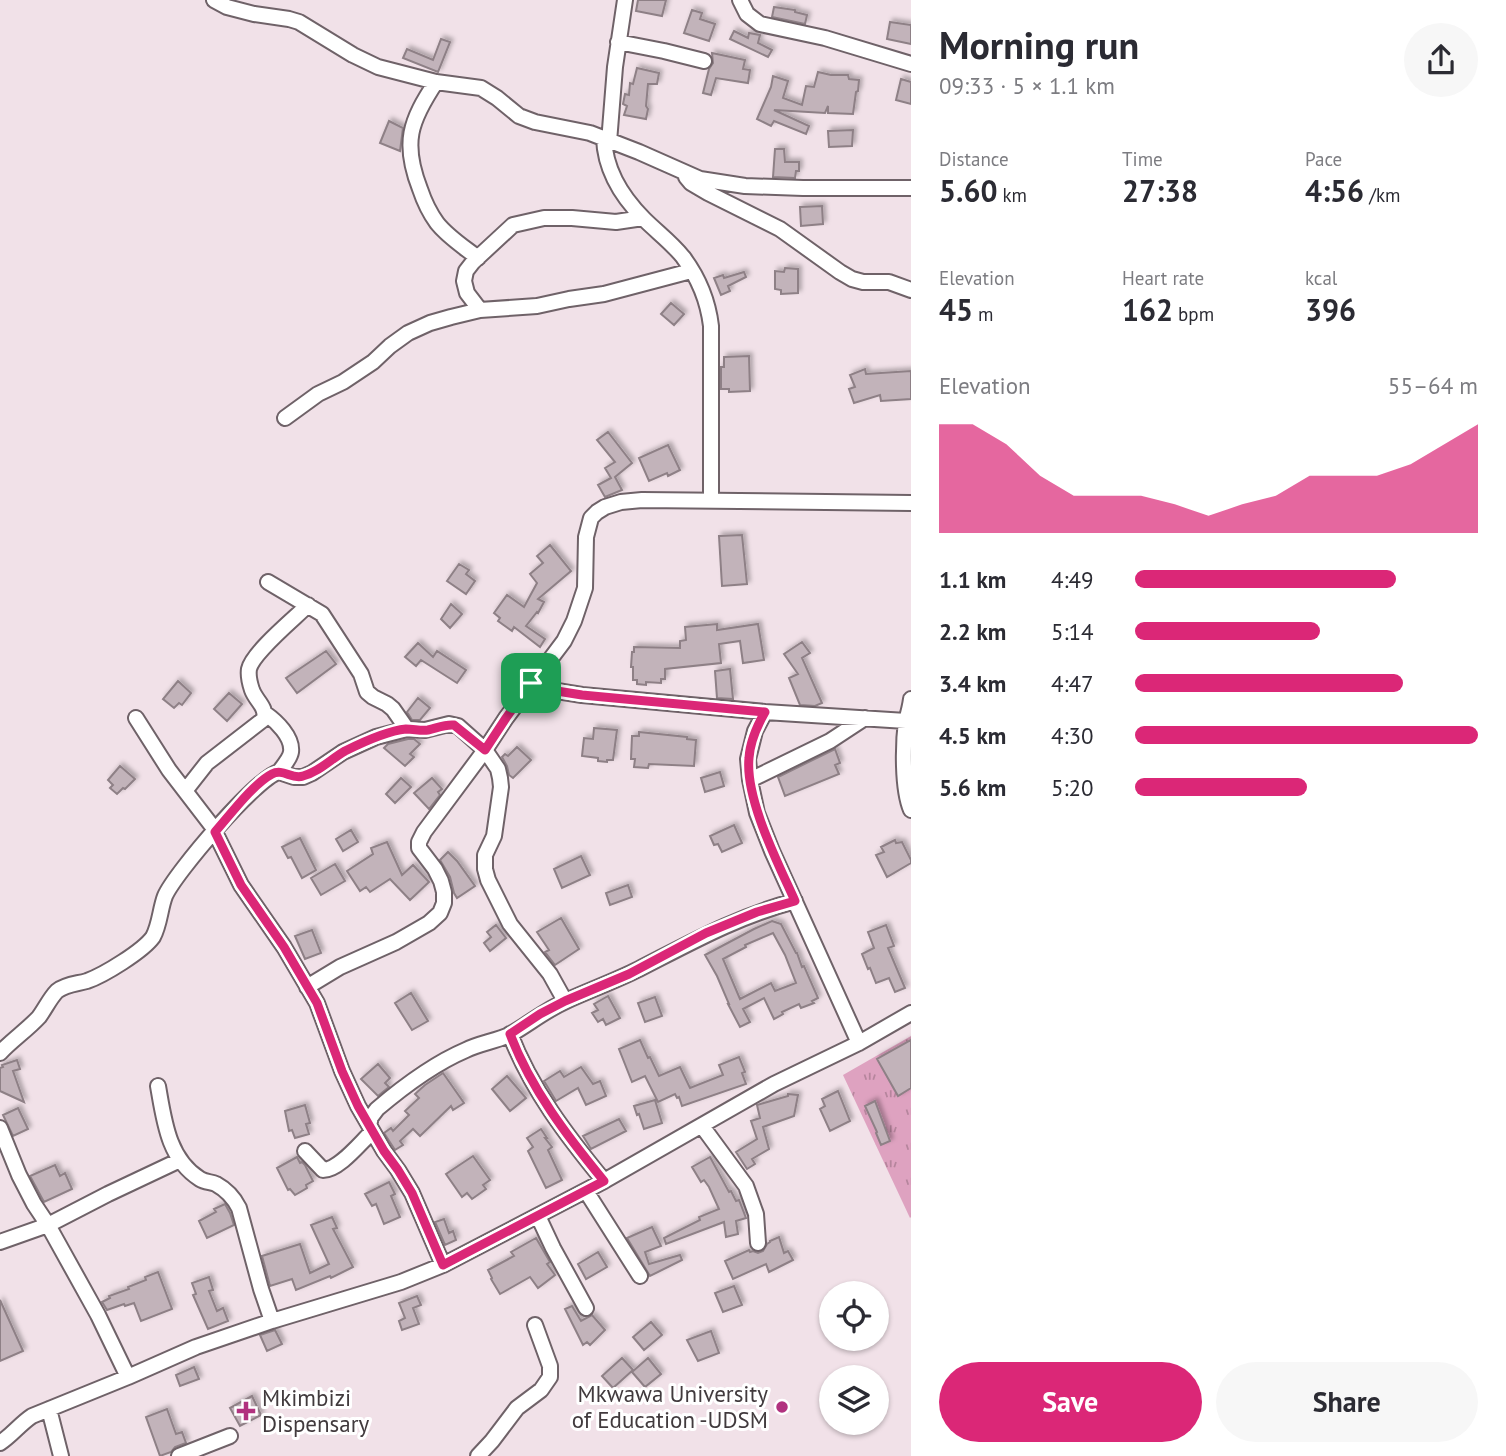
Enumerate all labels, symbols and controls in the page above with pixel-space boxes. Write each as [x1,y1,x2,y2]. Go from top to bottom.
text: Morning run [939,20,1139,69]
button: share [1404,23,1478,97]
text: 09:33 · 5 × 1.1 km [939,71,1115,100]
text: Distance [939,147,1009,171]
text: Time [1122,147,1163,171]
text: Pace [1305,147,1342,171]
text: 5.60 [939,171,997,210]
text: 27:38 [1122,171,1198,210]
text: 4:56 [1305,171,1364,210]
text: km [997,183,1027,207]
text: /km [1364,183,1400,207]
text: Elevation [939,266,1015,290]
text: Heart rate [1122,266,1204,290]
text: kcal [1305,266,1337,290]
text: 45 [939,290,973,329]
text: 162 [1122,290,1173,329]
text: 396 [1305,290,1356,329]
text: m [973,302,994,326]
text: bpm [1173,302,1214,326]
text: Elevation [939,371,1031,400]
text: 55–64 m [1388,371,1478,400]
text: 1.1 km [939,565,1006,594]
text: 4:49 [1051,565,1094,594]
text: 2.2 km [939,617,1006,646]
text: 5:14 [1051,617,1094,646]
pin [501,653,561,713]
icon: arrive [512,664,550,702]
text: 3.4 km [939,669,1006,698]
text: 4:47 [1051,669,1094,698]
text: 4.5 km [939,721,1006,750]
text: 4:30 [1051,721,1094,750]
text: 5.6 km [939,773,1006,802]
text: 5:20 [1051,773,1094,802]
map controls [819,1281,889,1435]
button: locate [819,1281,889,1351]
button: Save [939,1362,1202,1442]
button: Share [1216,1362,1478,1442]
button: layers [819,1365,889,1435]
place label: Mkwawa University of Education -UDSM [572,1379,768,1434]
place label: Mkimbizi Dispensary [262,1383,370,1438]
marker: Mkwawa University of Education -UDSM [774,1399,790,1415]
marker: Mkimbizi Dispensary [236,1401,256,1421]

